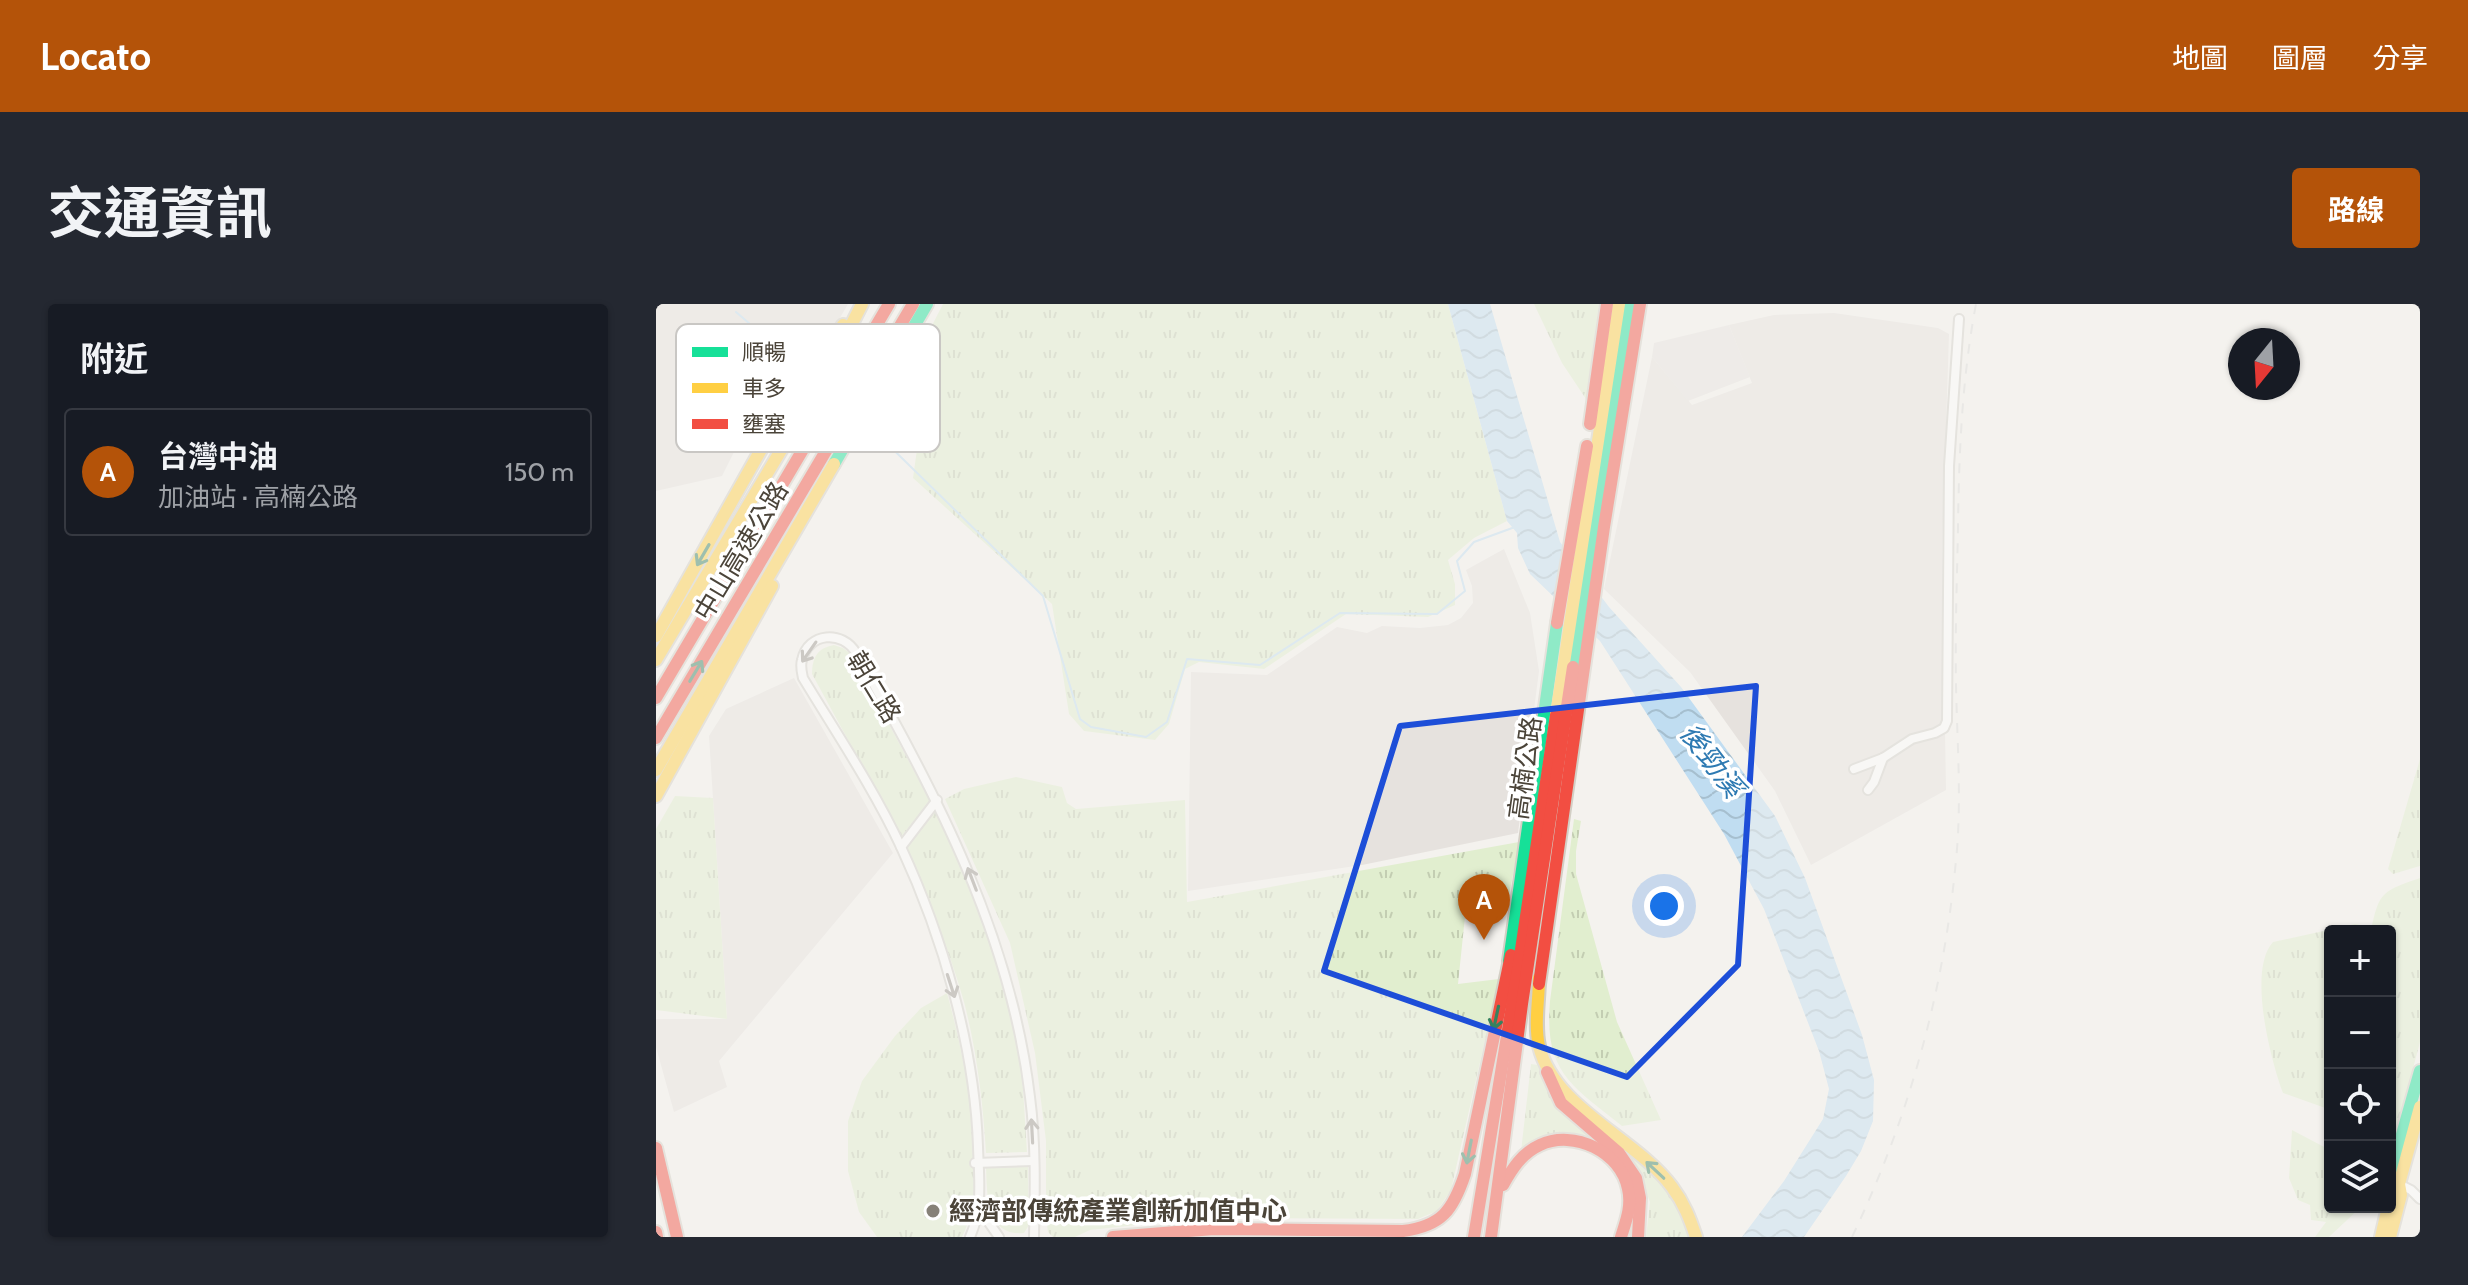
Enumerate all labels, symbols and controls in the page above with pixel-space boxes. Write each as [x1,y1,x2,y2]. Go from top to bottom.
text: Locato [40,33,151,80]
text: 地圖 [2172,41,2228,75]
text: 圖層 [2272,41,2328,75]
text: 分享 [2372,41,2428,75]
button: 路線 [2292,168,2420,248]
text: 交通資訊 [48,179,272,247]
legend [676,324,940,452]
north arrow [2228,328,2300,400]
text: 附近 [80,338,148,380]
text: 順暢 [742,339,786,366]
text: 車多 [742,375,786,402]
text: 壅塞 [742,411,786,438]
text: 台灣中油 [158,438,278,475]
text: A [100,456,116,488]
text: 150 m [505,456,574,488]
street label: 中山高速公路 [687,476,795,626]
text: 加油站 · 高楠公路 [158,481,358,513]
one-way arrow [695,543,710,567]
one-way arrow [800,640,817,663]
street label: 朝仁路 [840,645,908,729]
one-way arrow [688,660,704,683]
street label: 高楠公路 [1502,714,1548,822]
water label: 後勁溪 [1673,716,1753,807]
one-way arrow [964,867,978,892]
pin: A [1458,874,1510,940]
your location [1644,886,1684,926]
map controls [2324,925,2396,1213]
button: + [2324,925,2396,997]
one-way arrow [944,972,959,998]
button: − [2324,997,2396,1069]
one-way arrow [1488,1005,1503,1030]
button: locate [2324,1069,2396,1141]
one-way arrow [1024,1118,1039,1145]
one-way arrow [1461,1139,1476,1164]
button: layers [2324,1141,2396,1213]
one-way arrow [1645,1161,1665,1180]
place label: 經濟部傳統產業創新加值中心 [949,1195,1287,1227]
marker: 經濟部傳統產業創新加值中心 [924,1202,942,1220]

